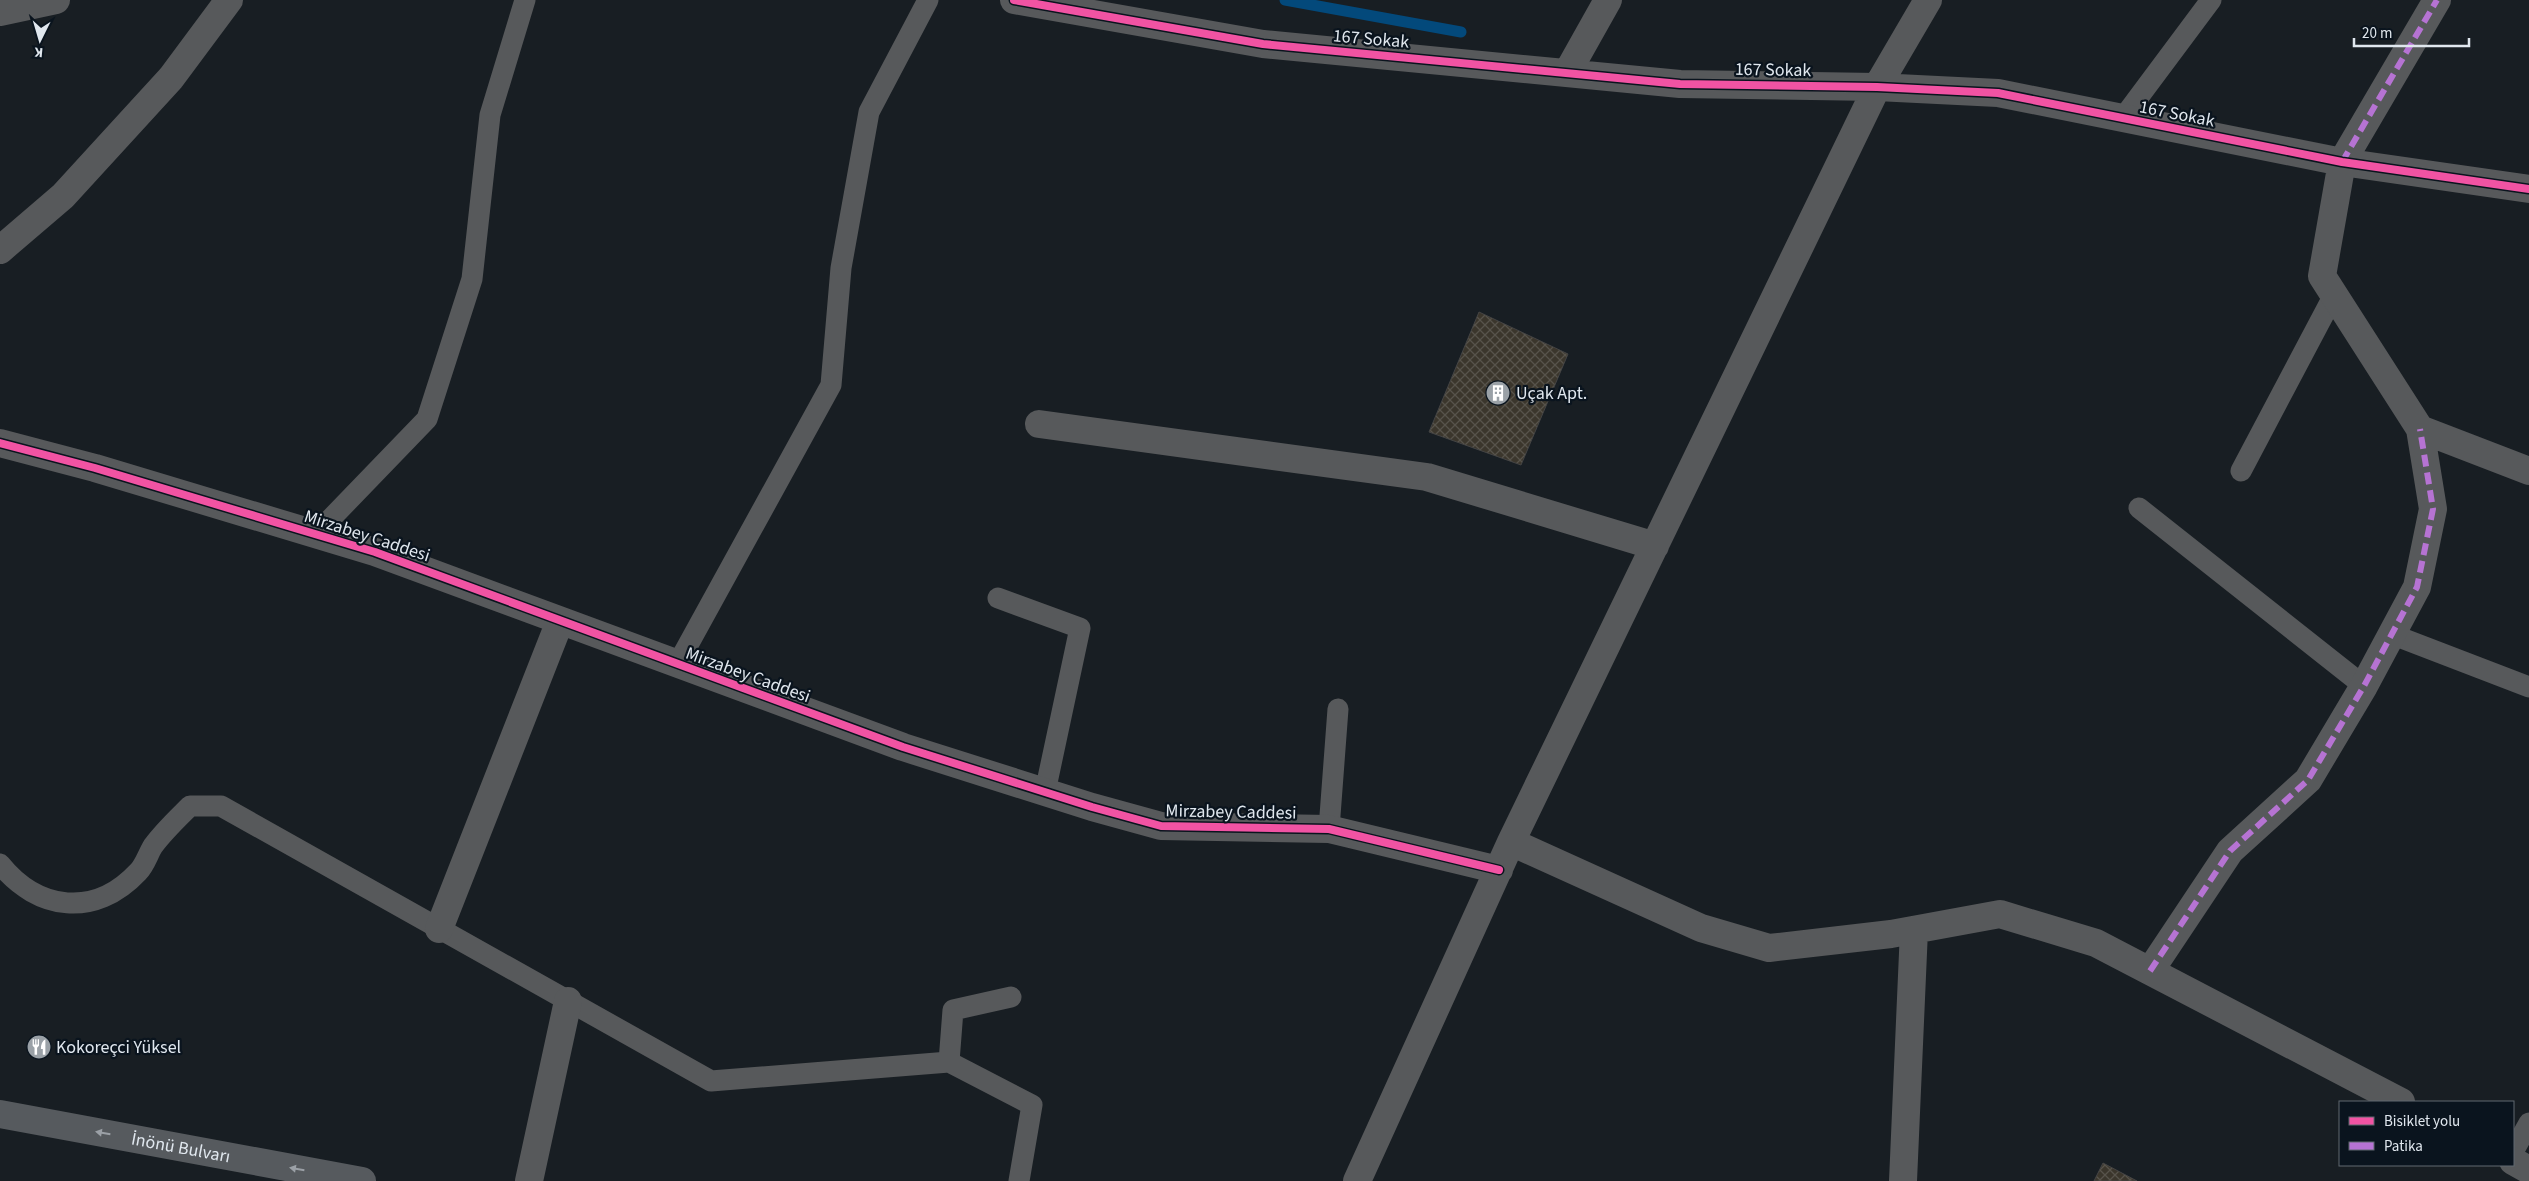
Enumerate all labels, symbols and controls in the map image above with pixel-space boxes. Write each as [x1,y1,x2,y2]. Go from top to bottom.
north arrow [15,15,65,65]
scale bar [2354,15,2469,47]
street label: 167 Sokak [1332,23,1410,55]
text: 20 m [2362,23,2392,44]
text: K [33,42,44,62]
street label: 167 Sokak [1735,57,1812,83]
street label: 167 Sokak [2137,94,2217,134]
building icon: Uçak Apt. [1485,380,1511,406]
place label: Uçak Apt. [1516,381,1587,406]
street label: Mirzabey Caddesi [301,504,433,568]
street label: Mirzabey Caddesi [682,641,814,709]
street label: Mirzabey Caddesi [1165,798,1297,826]
restaurant icon: Kokoreçci Yüksel [26,1034,52,1060]
place label: Kokoreçci Yüksel [56,1035,181,1060]
legend [2339,1101,2514,1166]
text: Bisiklet yolu [2384,1111,2460,1132]
street label: İnönü Bulvarı [129,1126,233,1169]
one-way arrow [94,1129,110,1137]
text: Patika [2384,1136,2423,1157]
one-way arrow [289,1165,305,1173]

